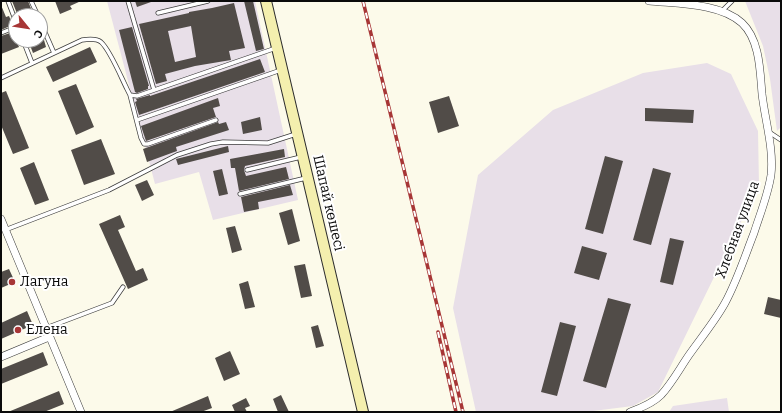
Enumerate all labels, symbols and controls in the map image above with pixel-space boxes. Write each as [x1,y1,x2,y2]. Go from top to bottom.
north arrow [8,8,48,48]
text: С [31,27,45,40]
street label: Шапай көшесі [309,153,347,253]
street label: Хлебная улица [713,179,763,281]
place label: Лагуна [20,274,68,290]
marker: Лагуна [7,277,17,287]
place label: Елена [26,322,68,338]
marker: Елена [13,325,23,335]

